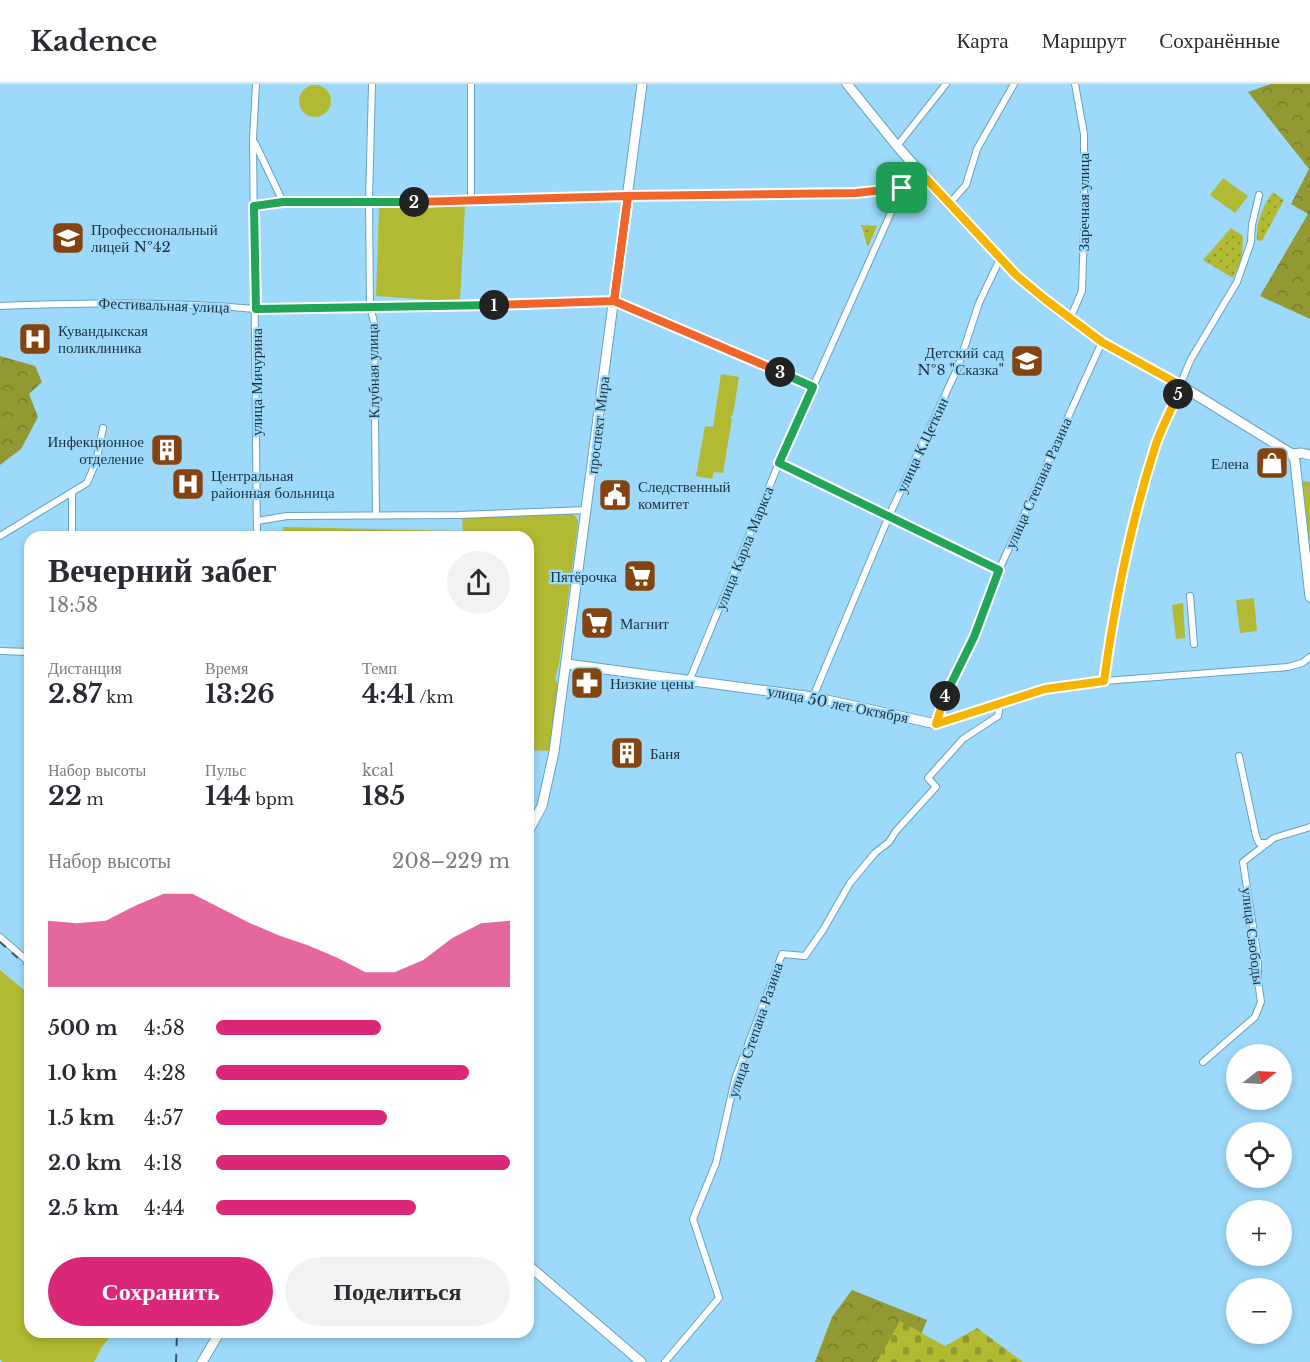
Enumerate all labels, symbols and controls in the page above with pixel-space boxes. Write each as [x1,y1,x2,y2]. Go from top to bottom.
text: Kadence [30,24,157,59]
text: Карта [957,28,1009,54]
text: Маршрут [1042,28,1126,54]
text: Сохранённые [1159,28,1280,54]
street label: Заречная улица [1074,152,1093,251]
pin [876,162,927,213]
icon: arrive [885,171,918,204]
pin: 2 [399,187,429,217]
text: 2 [409,192,419,212]
school or university icon: Профессиональный лицей №42 [50,220,86,256]
place label: Профессиональный лицей №42 [91,220,218,256]
pin: 1 [479,290,509,320]
street label: Фестивальная улица [98,293,230,317]
text: 1 [491,295,497,315]
hospital icon: Кувандыкская поликлиника [17,321,53,357]
place label: Кувандыкская поликлиника [58,321,148,357]
street label: Клубная улица [363,323,383,419]
street label: улица Мичурина [247,328,266,436]
place label: Детский сад №8 "Сказка" [917,343,1004,379]
school or university icon: Детский сад №8 "Сказка" [1009,343,1045,379]
pin: 3 [765,357,795,387]
text: 3 [775,362,785,382]
street label: проспект Мира [583,375,613,475]
pin: 5 [1163,379,1193,409]
text: 5 [1173,384,1183,404]
street label: улица К.Цеткин [892,394,952,496]
street label: улица Степана Разина [1001,414,1076,552]
place label: Инфекционное отделение [48,432,144,468]
building icon: Инфекционное отделение [149,432,185,468]
shop icon: Елена [1254,445,1290,481]
place label: Елена [1211,454,1249,473]
hospital icon: Центральная районная больница [170,466,206,502]
place label: Центральная районная больница [211,466,335,502]
public building icon: Следственный комитет [597,477,633,513]
place label: Следственный комитет [638,477,731,513]
street label: улица Карла Маркса [711,483,778,613]
text: Вечерний забег [48,550,277,591]
button: share [447,551,510,614]
supermarket icon: Пятёрочка [622,558,658,594]
place label: Пятёрочка [550,567,617,586]
text: 18:58 [48,593,98,617]
supermarket icon: Магнит [579,605,615,641]
place label: Магнит [620,614,669,633]
text: Дистанция [48,658,122,678]
text: Время [205,658,248,678]
text: Темп [362,658,397,678]
pharmacy icon: Низкие цены [569,665,605,701]
place label: Низкие цены [610,674,694,693]
text: 2.87 [48,678,102,710]
text: 13:26 [205,678,275,710]
text: 4:41 [362,678,415,710]
street label: улица 50 лет Октября [766,681,910,727]
pin: 4 [930,681,960,711]
text: 4 [940,686,950,706]
text: km [102,687,133,707]
text: /km [415,687,454,707]
building icon: Баня [609,735,645,771]
place label: Баня [650,744,680,763]
text: Набор высоты [48,760,146,780]
text: Пульс [205,760,246,780]
text: kcal [362,760,394,780]
text: 22 [48,780,82,812]
text: 144 [205,780,251,812]
text: 185 [362,780,405,812]
text: m [82,789,104,809]
text: bpm [251,789,294,809]
text: Набор высоты [48,849,171,873]
text: 208–229 m [392,849,510,873]
street label: улица Свободы [1238,886,1268,986]
street label: улица Степана Разина [723,960,787,1100]
text: 500 m [48,1016,118,1040]
text: 4:58 [144,1016,185,1040]
north arrow [1226,1044,1292,1110]
map controls [1226,1044,1292,1344]
text: 1.0 km [48,1061,117,1085]
text: 4:28 [144,1061,186,1085]
text: 1.5 km [48,1106,115,1130]
text: 4:57 [144,1106,183,1130]
button: locate [1226,1122,1292,1188]
text: 2.0 km [48,1151,122,1175]
text: 4:18 [144,1151,182,1175]
text: 2.5 km [48,1196,119,1220]
text: 4:44 [144,1196,185,1220]
button: + [1226,1200,1292,1266]
button: Сохранить [48,1257,273,1326]
button: Поделиться [285,1257,510,1326]
button: − [1226,1278,1292,1344]

